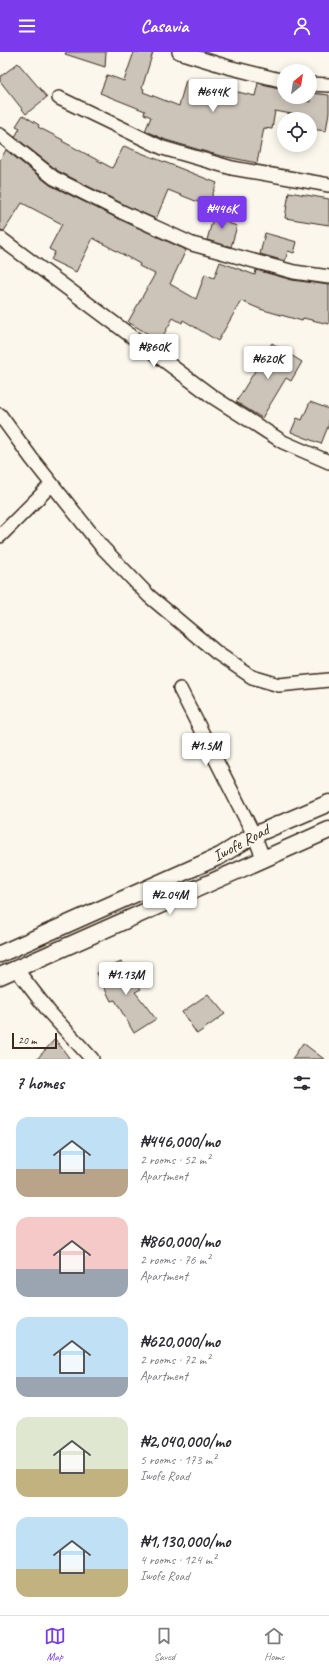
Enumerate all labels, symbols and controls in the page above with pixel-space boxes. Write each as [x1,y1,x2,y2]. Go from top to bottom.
icon: menu [16,15,38,37]
text: Casavia [141,15,188,37]
icon: person [291,15,313,37]
north arrow [277,64,317,104]
map controls [277,64,317,152]
pin: ₦644K [185,79,241,113]
text: ₦644K [198,84,228,100]
button: locate [277,112,317,152]
pin: ₦446K [194,196,250,230]
text: ₦446K [207,201,237,217]
pin: ₦860K [126,334,182,368]
text: ₦860K [139,339,169,355]
pin: ₦620K [240,346,296,380]
text: ₦620K [253,351,283,367]
pin: ₦1.5M [178,733,234,767]
text: ₦1.5M [191,738,221,754]
street label: Iwofe Road [209,819,275,866]
pin: ₦2.04M [137,882,203,916]
text: ₦2.04M [152,887,188,903]
pin: ₦1.13M [93,962,159,996]
text: ₦1.13M [108,967,144,983]
scale bar [12,1031,57,1050]
text: 20 m [18,1033,37,1047]
icon: filters [291,1072,313,1094]
text: 7 homes [16,1073,64,1094]
text: ₦446,000/mo [140,1131,220,1152]
icon: home [48,1133,96,1181]
text: 2 rooms · 52 m² [140,1152,210,1168]
text: Apartment [140,1168,188,1184]
text: ₦860,000/mo [140,1231,220,1252]
icon: home [48,1233,96,1281]
text: 2 rooms · 76 m² [140,1252,210,1268]
text: Apartment [140,1268,188,1284]
text: ₦620,000/mo [140,1331,220,1352]
icon: home [48,1333,96,1381]
text: 2 rooms · 72 m² [140,1352,210,1368]
text: Apartment [140,1368,188,1384]
text: ₦2,040,000/mo [140,1431,230,1452]
icon: home [48,1433,96,1481]
text: 5 rooms · 173 m² [140,1452,216,1468]
text: Iwofe Road [140,1468,190,1484]
text: ₦1,130,000/mo [140,1531,230,1552]
icon: home [48,1533,96,1581]
text: 4 rooms · 124 m² [140,1552,216,1568]
text: Iwofe Road [140,1568,190,1584]
tab: Map [44,1625,66,1663]
tab: Saved [153,1625,175,1663]
tab: Home [263,1625,285,1663]

